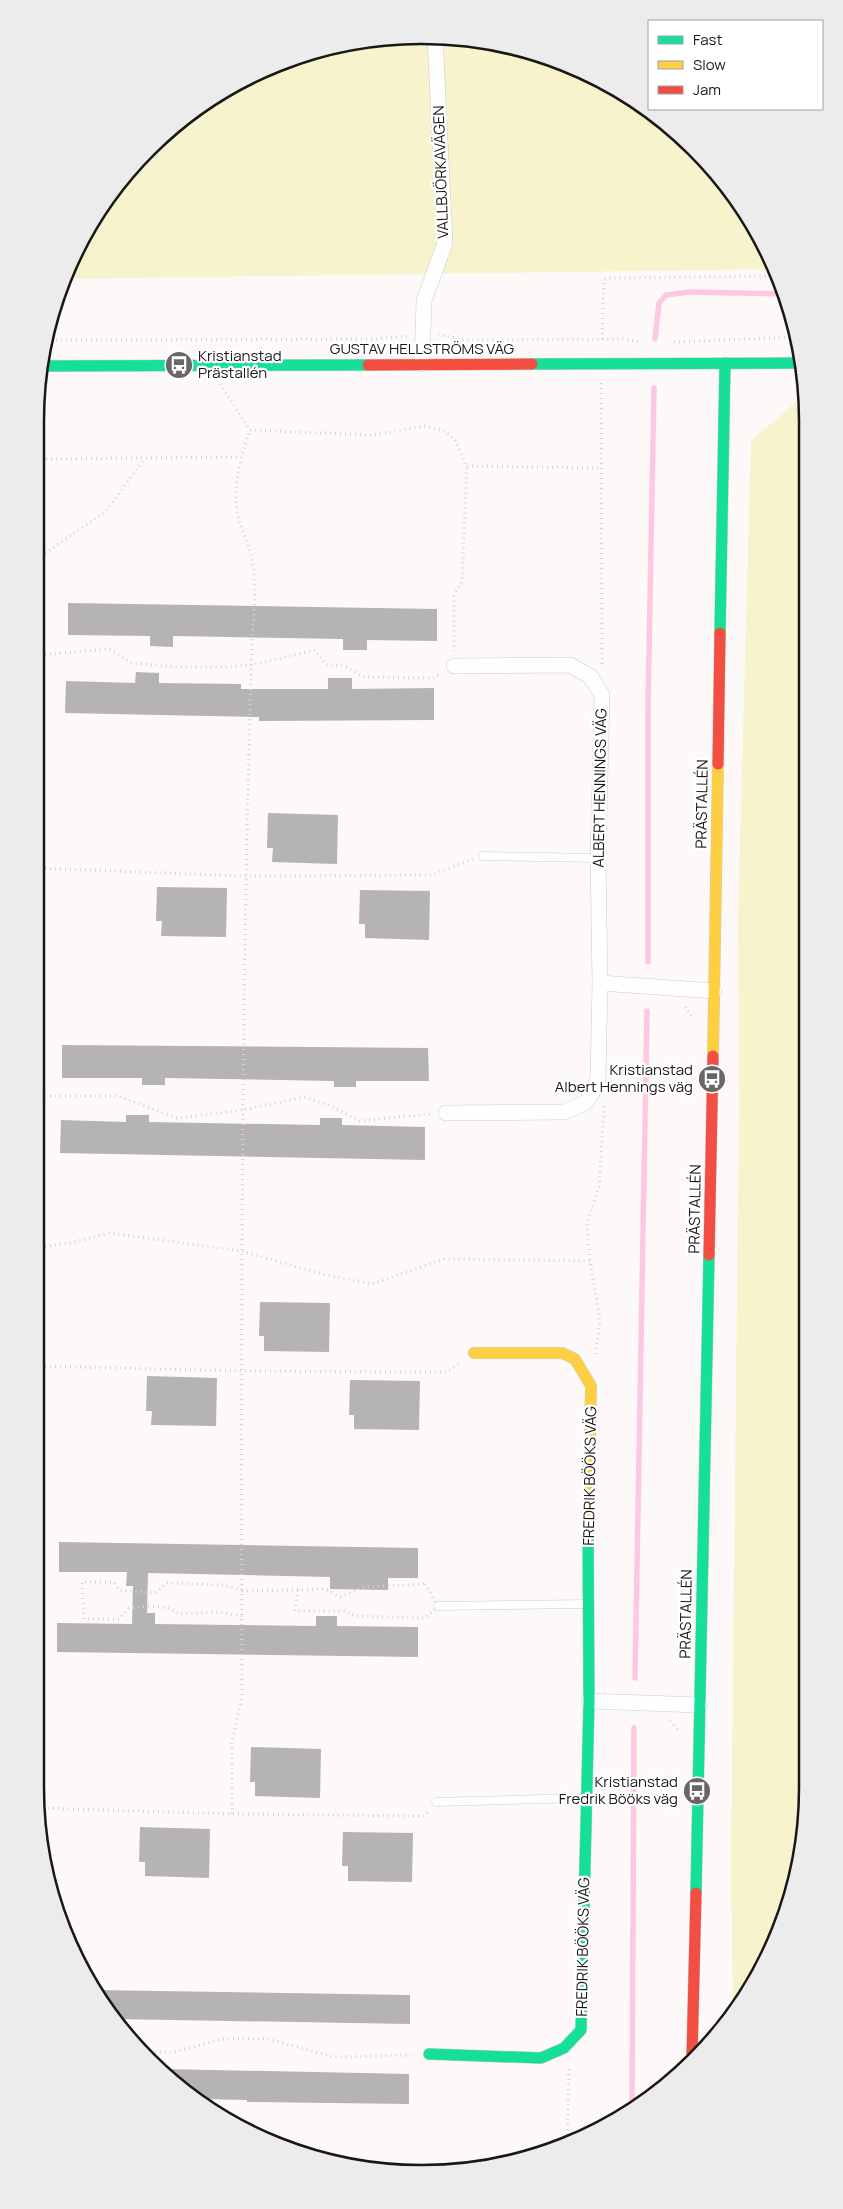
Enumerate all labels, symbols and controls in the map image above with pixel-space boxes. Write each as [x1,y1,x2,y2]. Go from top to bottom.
legend [648,20,823,110]
text: Fast [693,29,722,50]
text: Slow [693,54,726,75]
text: Jam [693,79,721,100]
street label: VALLBJÖRKAVÄGEN [428,105,453,239]
street label: GUSTAV HELLSTRÖMS VÄG [330,338,515,359]
place label: Kristianstad Prästallén [198,345,282,383]
bus stop icon: Kristianstad Prästallén [164,350,194,380]
street label: ALBERT HENNINGS VÄG [588,708,611,868]
street label: PRÄSTALLÉN [690,759,713,849]
place label: Kristianstad Albert Hennings väg [555,1059,693,1097]
bus stop icon: Kristianstad Albert Hennings väg [697,1064,727,1094]
street label: PRÄSTALLÉN [683,1164,706,1254]
street label: FREDRIK BÖÖKS VÄG [578,1406,601,1546]
street label: PRÄSTALLÉN [674,1569,697,1659]
place label: Kristianstad Fredrik Bööks väg [559,1771,678,1809]
bus stop icon: Kristianstad Fredrik Bööks väg [682,1776,712,1806]
street label: FREDRIK BÖÖKS VÄG [571,1877,594,2017]

